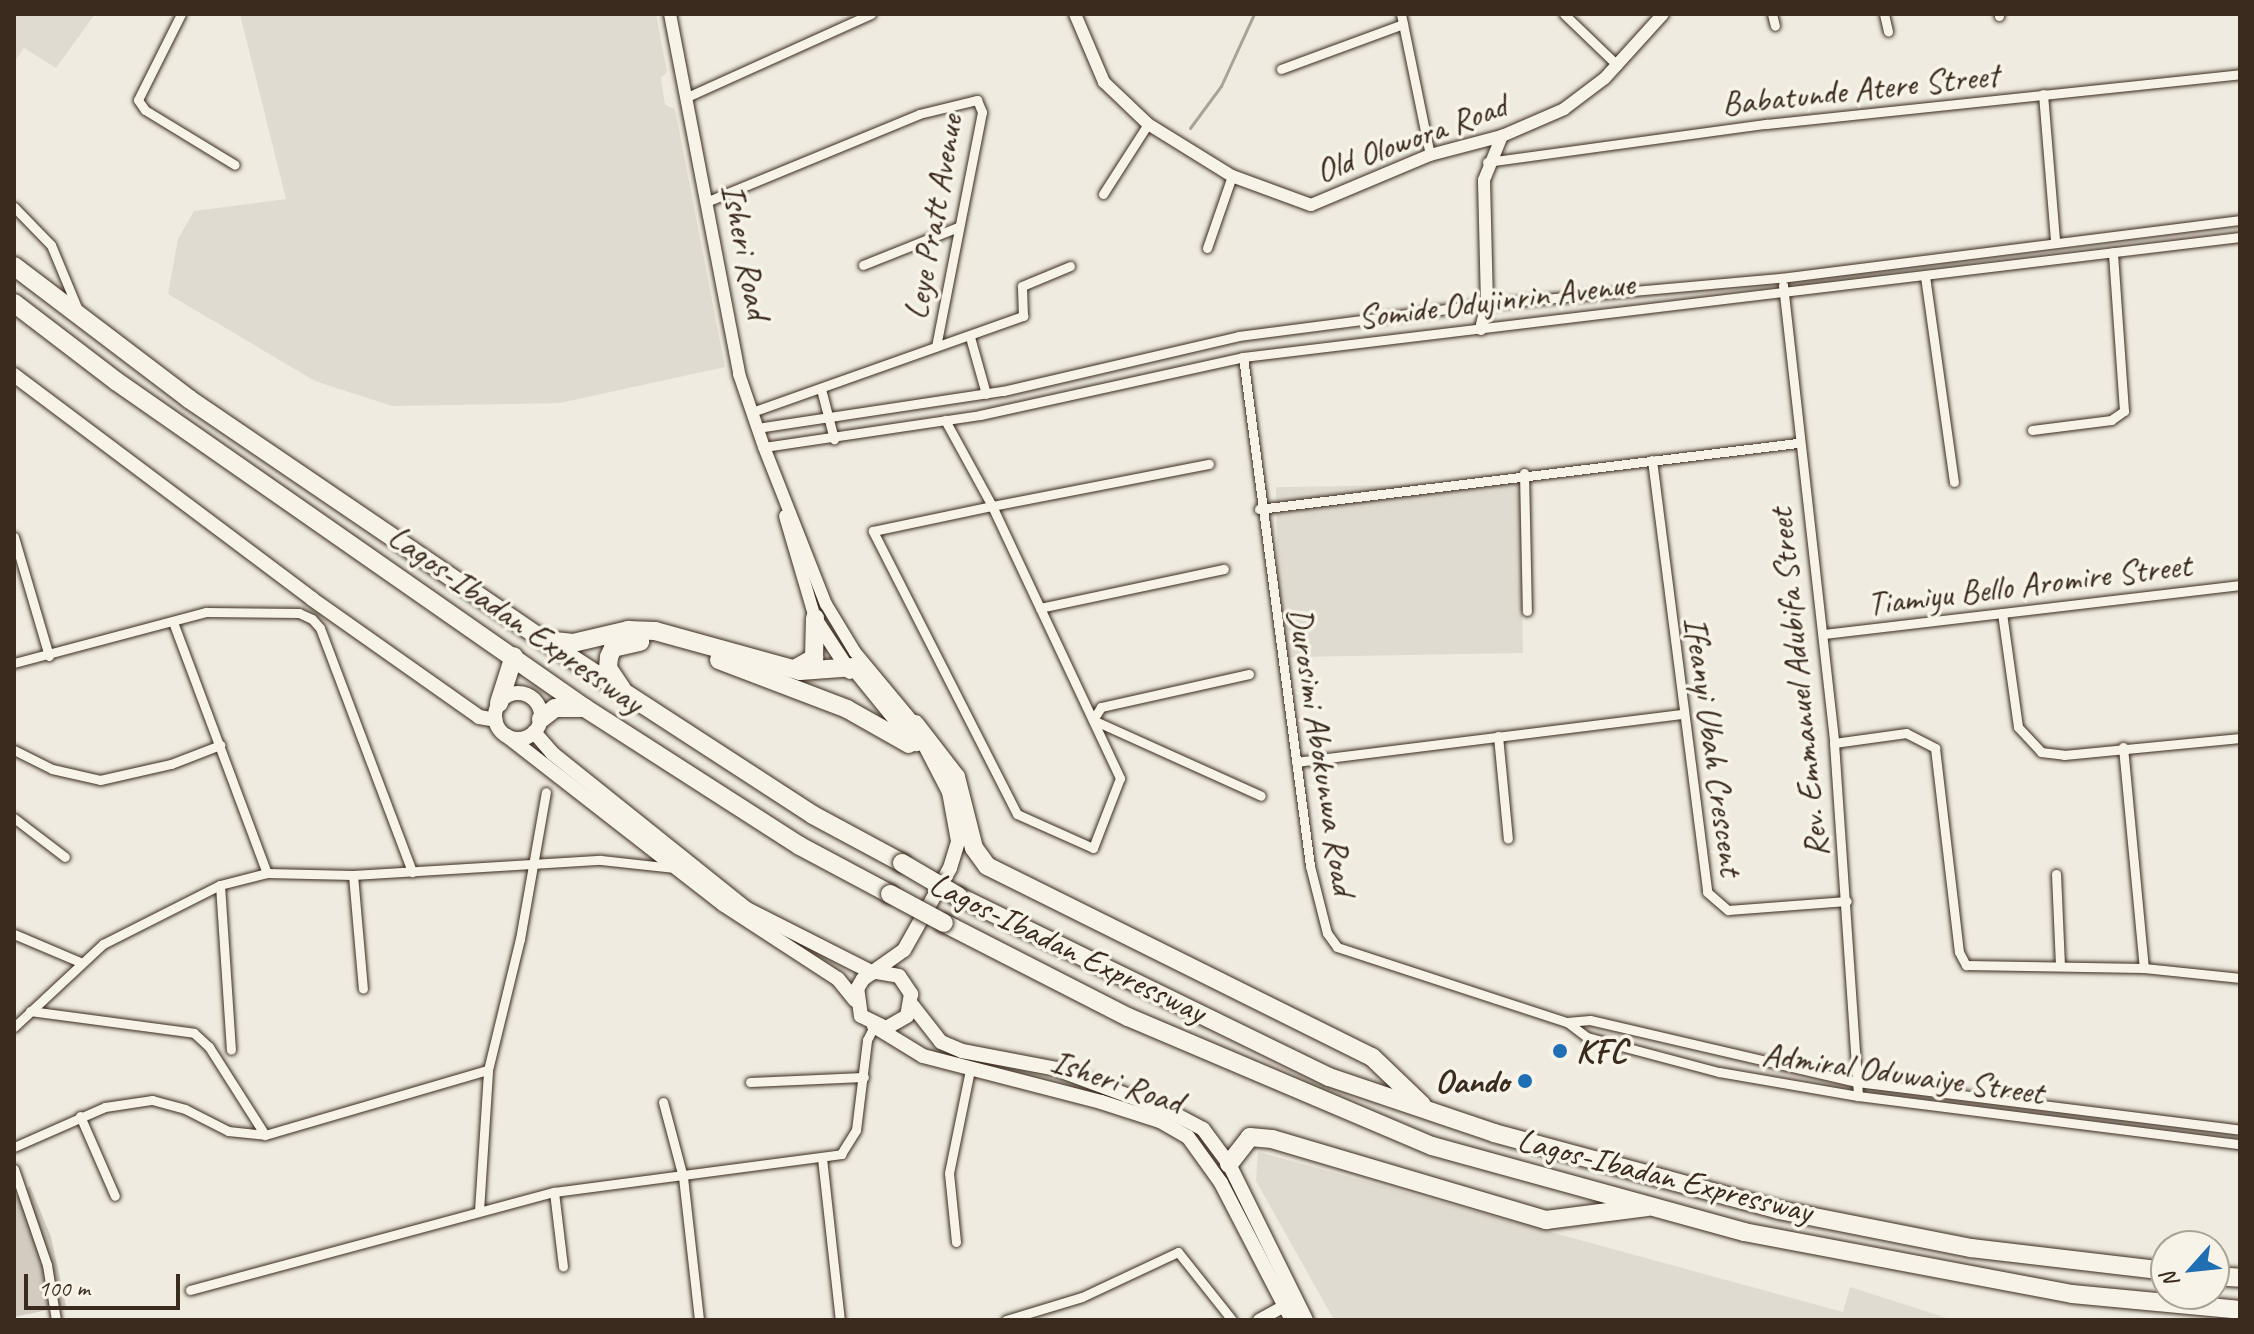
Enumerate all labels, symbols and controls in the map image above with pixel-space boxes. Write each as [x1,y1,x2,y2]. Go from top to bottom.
street label: Babatunde Atere Street [1720,54,2000,124]
street label: Old Olowora Road [1310,84,1512,192]
street label: Leye Pratt Avenue [895,111,971,323]
street label: Isheri Road [713,181,779,321]
street label: Somide Odujinrin Avenue [1356,263,1636,337]
street label: Rev. Emmanuel Adubifa Street [1759,506,1837,860]
street label: Lagos-Ibadan Expressway [381,516,651,722]
street label: Tiamiyu Bello Aromire Street [1864,544,2194,624]
street label: Durosimi Abokunwa Road [1279,605,1365,897]
street label: Ifeanyi Ubah Crescent [1676,614,1752,878]
street label: Lagos-Ibadan Expressway [923,862,1213,1032]
place label: KFC [1576,1031,1626,1071]
street label: Admiral Oduwaiye Street [1760,1033,2046,1113]
street label: Isheri Road [1046,1040,1188,1122]
marker: KFC [1551,1042,1569,1060]
place label: Oando [1435,1061,1509,1101]
marker: Oando [1516,1072,1534,1090]
street label: Lagos-Ibadan Expressway [1514,1119,1816,1231]
north arrow [2150,1230,2230,1310]
scale bar [28,1258,184,1308]
text: N [2155,1268,2186,1292]
text: 100 m [38,1273,90,1303]

